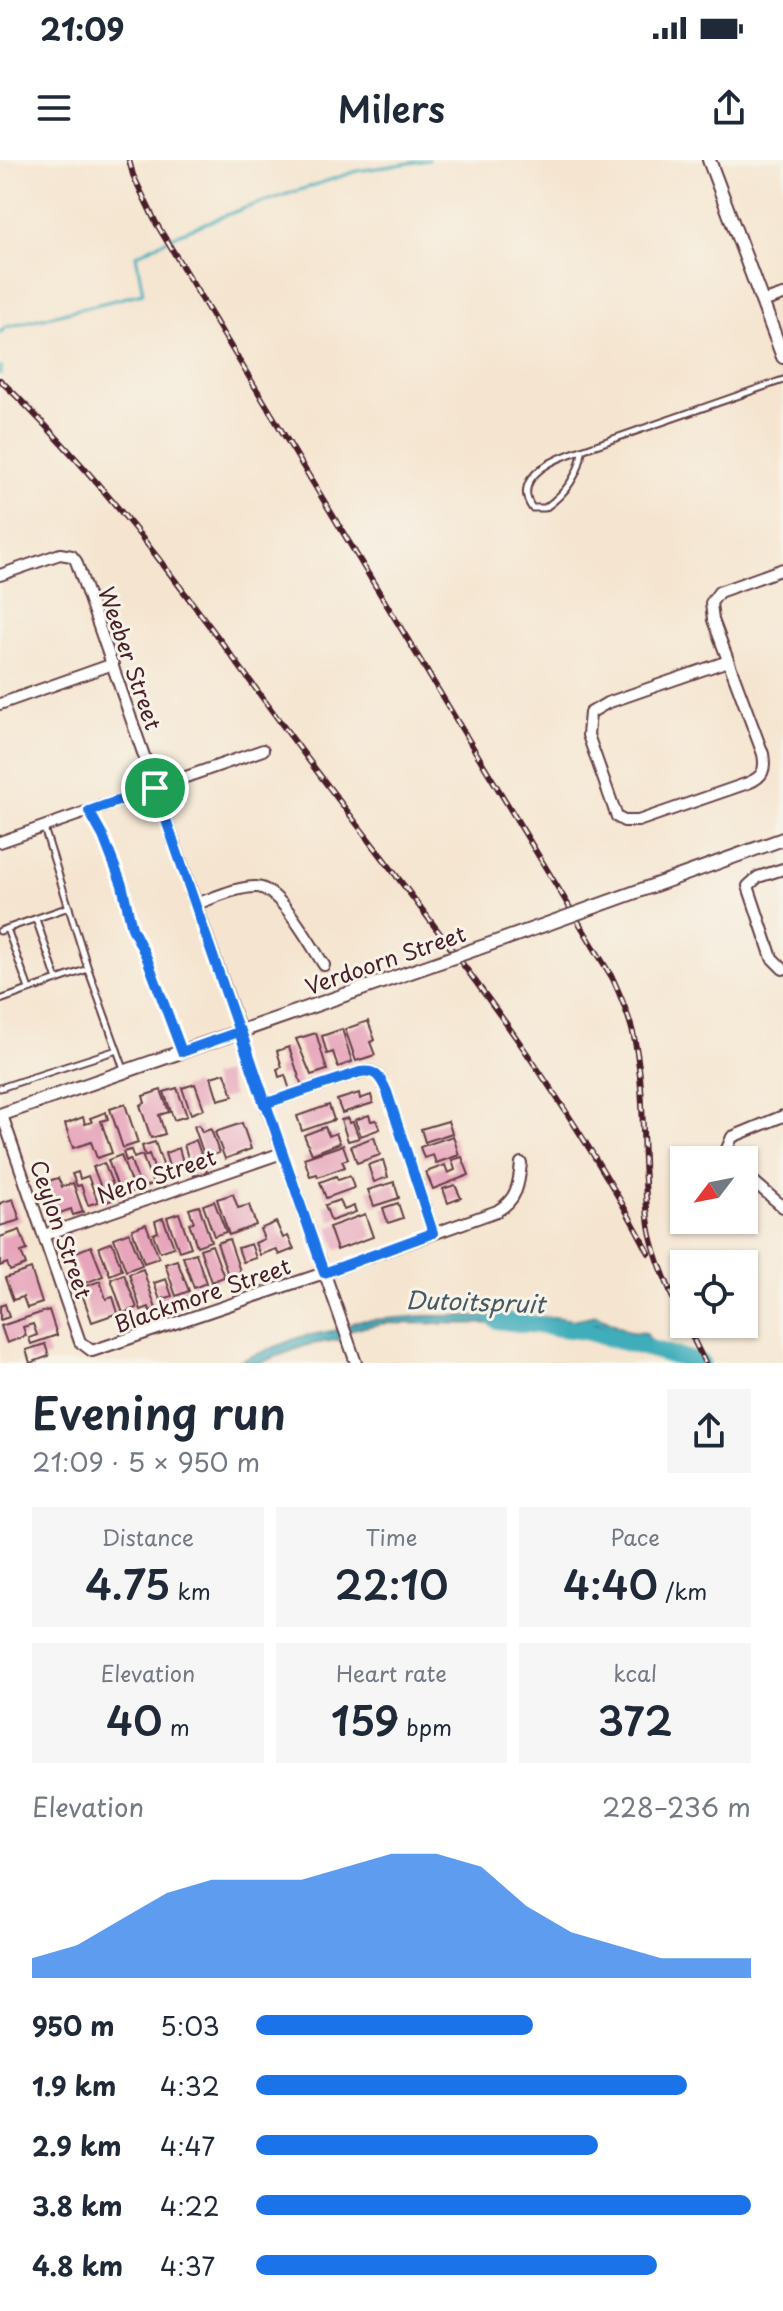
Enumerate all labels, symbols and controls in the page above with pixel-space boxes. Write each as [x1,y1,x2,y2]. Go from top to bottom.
text: 21:09 [40,6,124,51]
text: Milers [338,81,445,135]
icon: menu [32,86,76,130]
icon: share [707,86,751,130]
street label: Weeber Street [91,582,171,734]
pin [121,754,189,822]
icon: arrive [133,766,177,810]
street label: Verdoorn Street [300,916,470,1002]
street label: Nero Street [92,1139,220,1211]
north arrow [670,1146,758,1234]
map controls [670,1146,758,1338]
street label: Ceylon Street [23,1155,101,1303]
street label: Blackmore Street [109,1248,295,1340]
button: locate [670,1250,758,1338]
water label: Dutoitspruit [404,1281,549,1322]
text: Evening run [32,1379,286,1445]
button: share [667,1389,751,1473]
text: 21:09 · 5 × 950 m [32,1442,260,1481]
text: Distance [102,1520,194,1553]
text: Time [365,1520,417,1553]
text: Pace [610,1520,660,1553]
text: 4.75 [85,1553,170,1614]
text: 22:10 [334,1553,449,1614]
text: 4:40 [563,1553,658,1614]
text: km [170,1574,211,1607]
text: /km [658,1574,707,1607]
text: Elevation [100,1656,195,1689]
text: Heart rate [336,1656,447,1689]
text: kcal [613,1656,657,1689]
text: 40 [106,1689,162,1750]
text: 159 [331,1689,399,1750]
text: 372 [598,1689,673,1750]
text: m [162,1710,190,1743]
text: bpm [399,1710,452,1743]
text: Elevation [32,1787,144,1826]
text: 228–236 m [602,1787,751,1826]
text: 950 m [32,2006,114,2045]
text: 5:03 [160,2006,220,2045]
text: 1.9 km [32,2066,116,2105]
text: 4:32 [160,2066,220,2105]
text: 2.9 km [32,2126,122,2165]
text: 4:47 [160,2126,215,2165]
text: 3.8 km [32,2186,123,2225]
text: 4:22 [160,2186,220,2225]
text: 4.8 km [32,2246,123,2285]
text: 4:37 [160,2246,215,2285]

